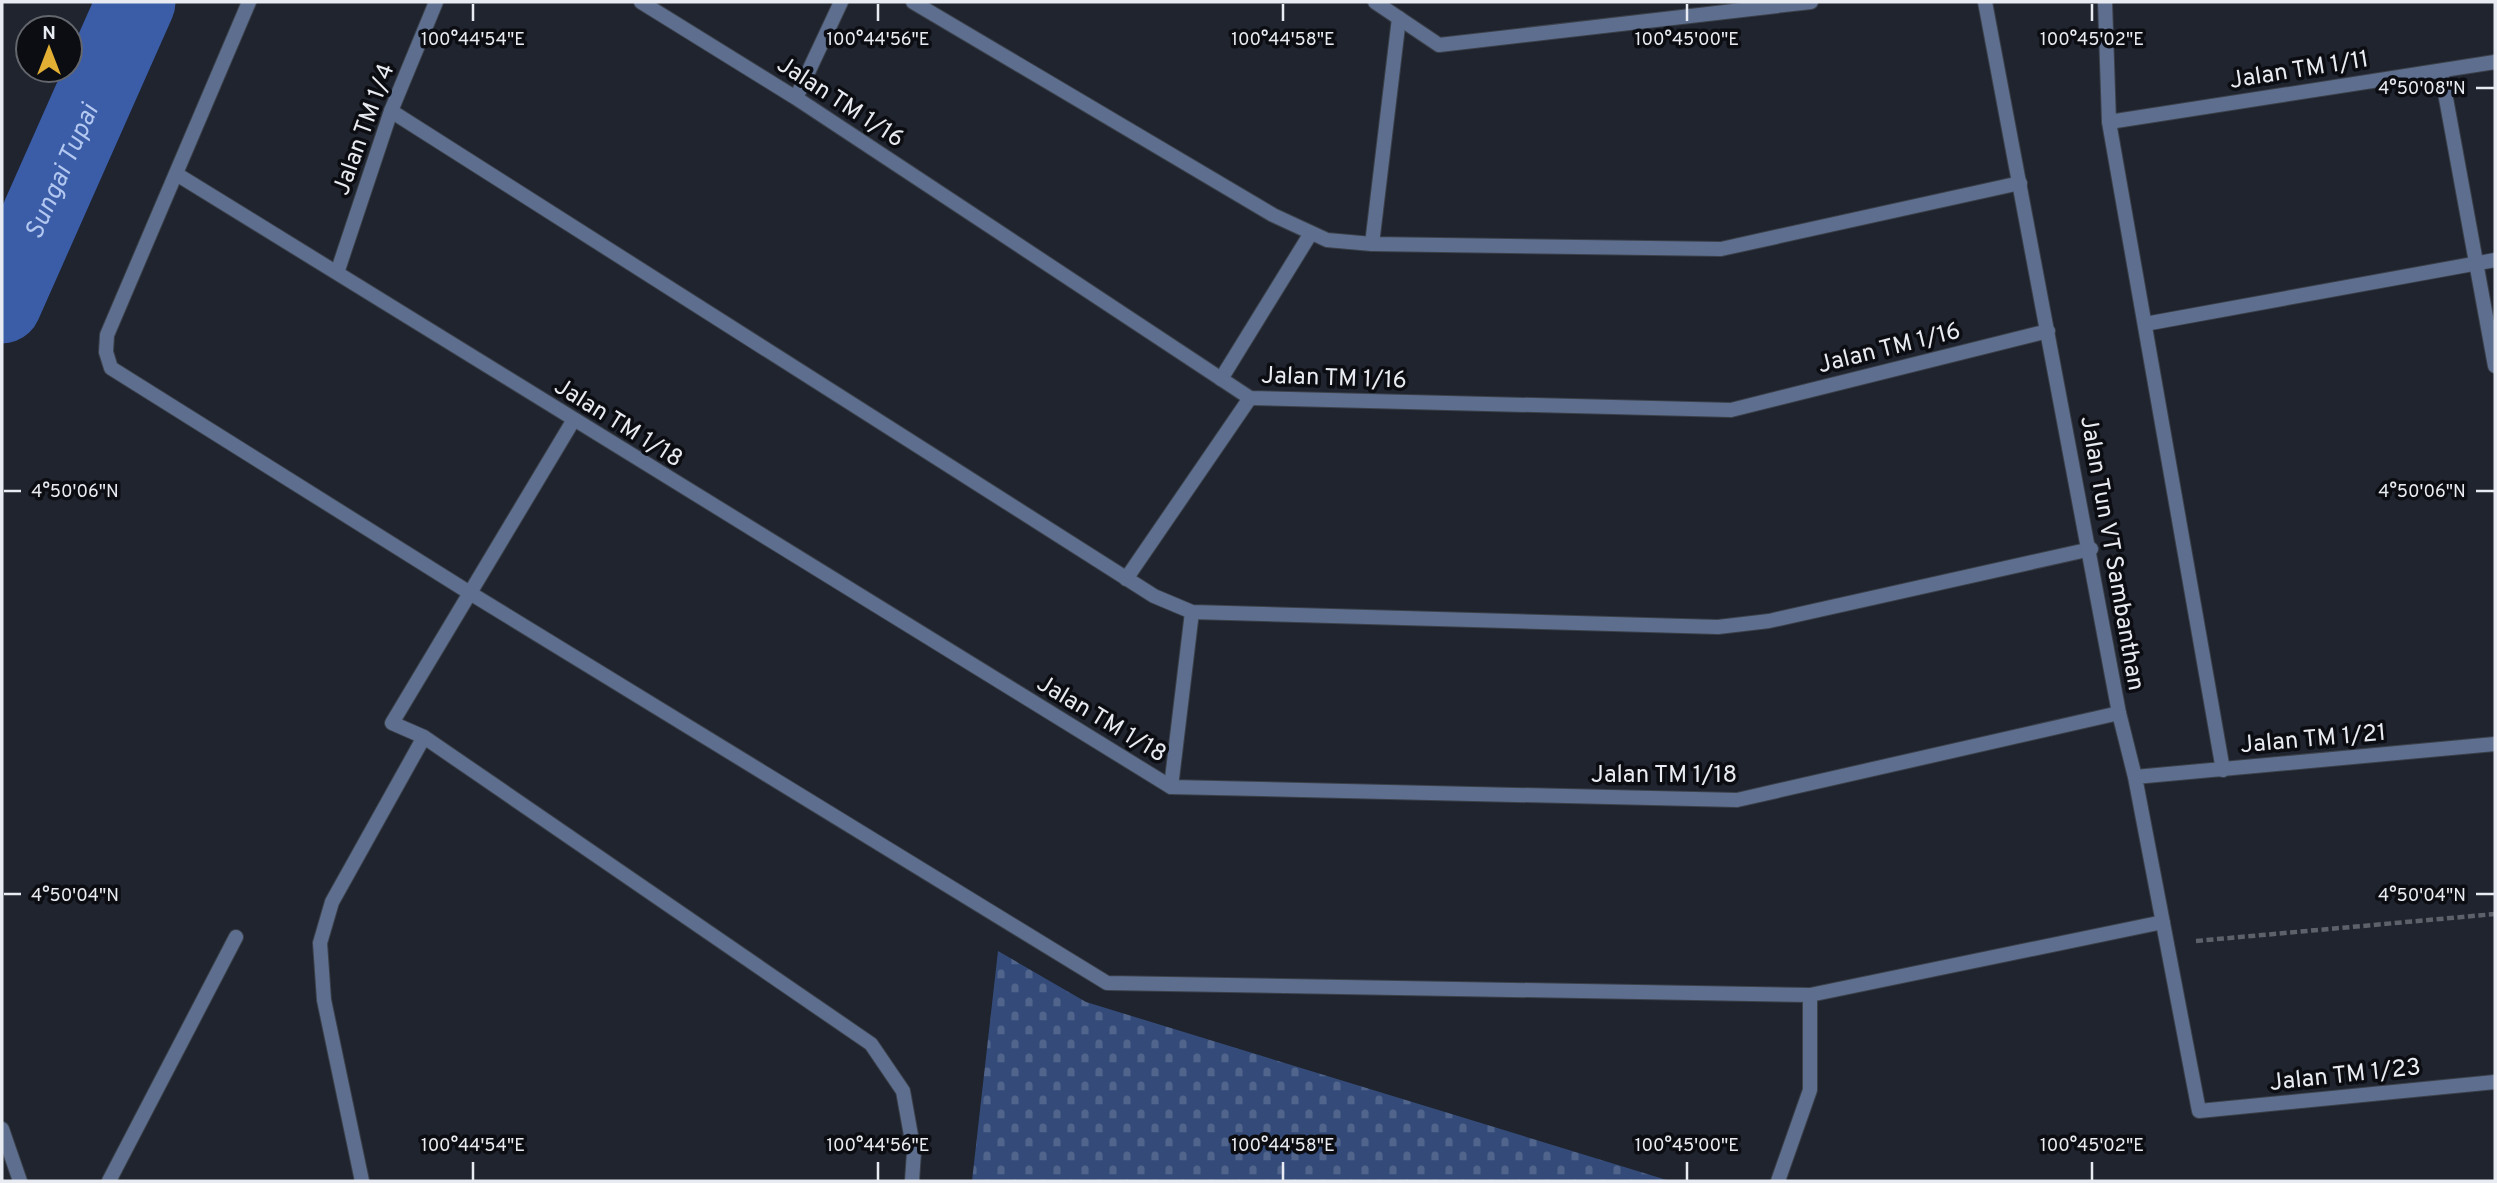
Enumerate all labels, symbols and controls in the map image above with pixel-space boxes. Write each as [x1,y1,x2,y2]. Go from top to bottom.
north arrow [14,14,84,84]
text: N [42,22,56,46]
text: 100°44'54"E [421,29,525,52]
text: 100°44'56"E [826,29,930,52]
text: 100°44'58"E [1231,29,1335,52]
text: 100°45'00"E [1635,29,1739,52]
text: 100°45'02"E [2040,29,2144,52]
street label: Jalan TM 1/11 [2228,45,2371,97]
street label: Jalan TM 1/16 [771,50,909,155]
street label: Jalan TM 1/4 [327,60,403,199]
text: 4°50'08"N [2378,78,2466,101]
water label: Sungai Tupai [19,98,108,245]
street label: Jalan TM 1/16 [1815,317,1964,381]
street label: Jalan TM 1/16 [1260,361,1407,397]
street label: Jalan TM 1/18 [548,372,688,475]
street label: Jalan Tun VT Sambanthan [2072,414,2150,693]
text: 4°50'06"N [31,481,119,504]
text: 4°50'06"N [2378,481,2466,504]
street label: Jalan TM 1/18 [1031,669,1171,770]
street label: Jalan TM 1/21 [2239,719,2387,761]
street label: Jalan TM 1/18 [1591,761,1737,791]
text: 4°50'04"N [31,885,119,908]
text: 4°50'04"N [2378,885,2466,908]
street label: Jalan TM 1/23 [2268,1053,2422,1099]
text: 100°44'54"E [421,1135,525,1158]
text: 100°44'56"E [826,1135,930,1158]
text: 100°44'58"E [1231,1135,1335,1158]
text: 100°45'00"E [1635,1135,1739,1158]
text: 100°45'02"E [2040,1135,2144,1158]

